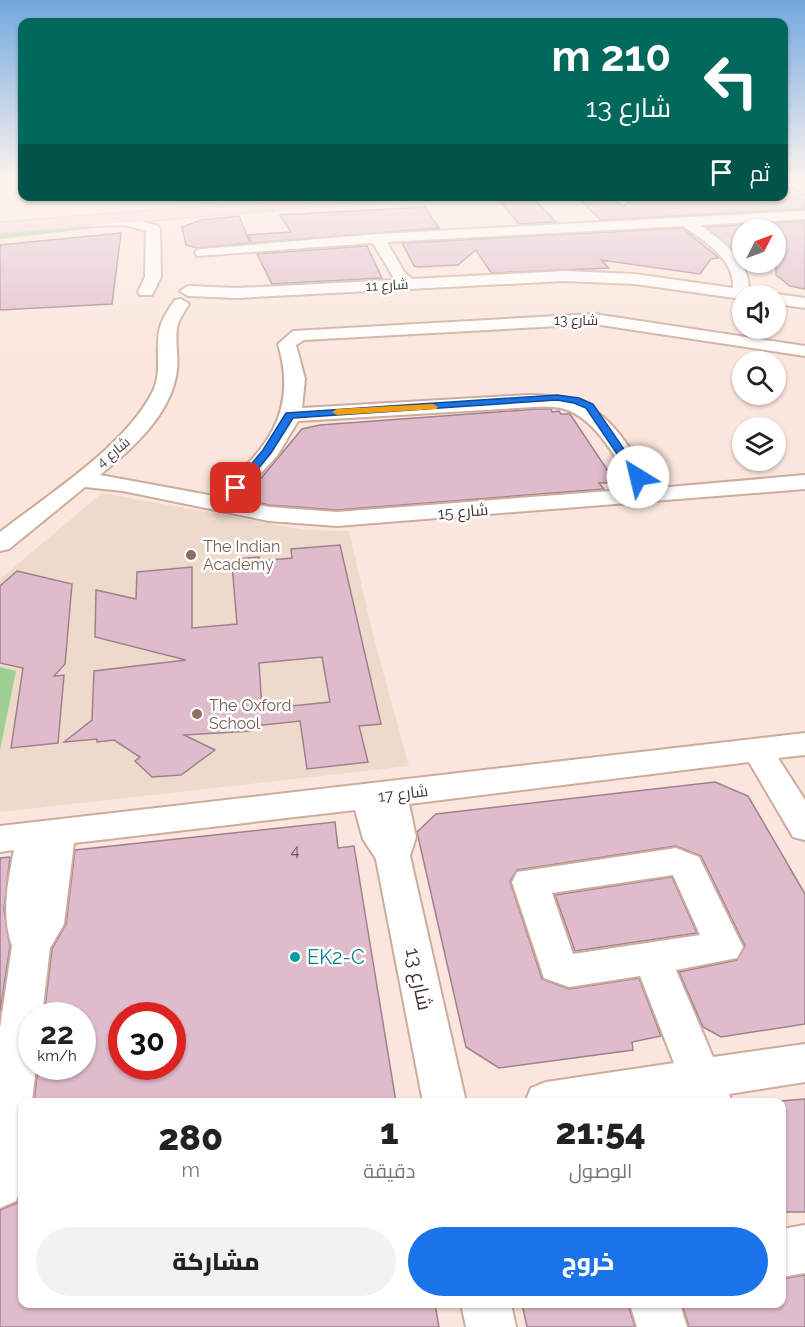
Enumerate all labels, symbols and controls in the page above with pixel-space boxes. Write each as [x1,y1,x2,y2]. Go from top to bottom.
text: 210 m [552,32,671,81]
icon: left [692,42,770,120]
text: شارع 13 [586,92,671,123]
icon: arrive [705,156,738,189]
text: ثم [750,160,770,186]
north arrow [732,219,786,273]
map controls [732,219,786,471]
street label: شارع 11 [365,276,409,295]
button: sound [732,285,786,339]
street label: شارع 13 [554,312,598,329]
button: search [732,351,786,405]
button: layers [732,417,786,471]
street label: شارع 4 [93,434,133,471]
position arrow [606,445,670,509]
pin [210,462,261,513]
icon: arrive [219,471,252,504]
street label: شارع 15 [437,500,489,525]
place label: The Indian Academy [203,537,280,574]
marker: The Indian Academy [184,548,198,562]
place label: The Oxford School [209,696,291,733]
marker: The Oxford School [190,707,204,721]
street label: شارع 17 [377,781,429,808]
house number: 4 [291,841,300,860]
place label: EK2-C [307,945,365,969]
street label: شارع 13 [399,946,437,1013]
marker: EK2-C [288,950,302,964]
speed limit sign: 30 [108,1002,186,1080]
text: 22 [40,1016,74,1051]
text: km/h [37,1047,77,1065]
text: 1 [380,1110,399,1152]
text: 21:54 [556,1110,646,1152]
text: 280 [158,1116,223,1158]
text: m [181,1158,200,1182]
text: دقيقة [363,1159,415,1183]
text: الوصول [569,1159,633,1183]
button: مشاركة [36,1227,396,1296]
button: خروج [408,1227,768,1296]

